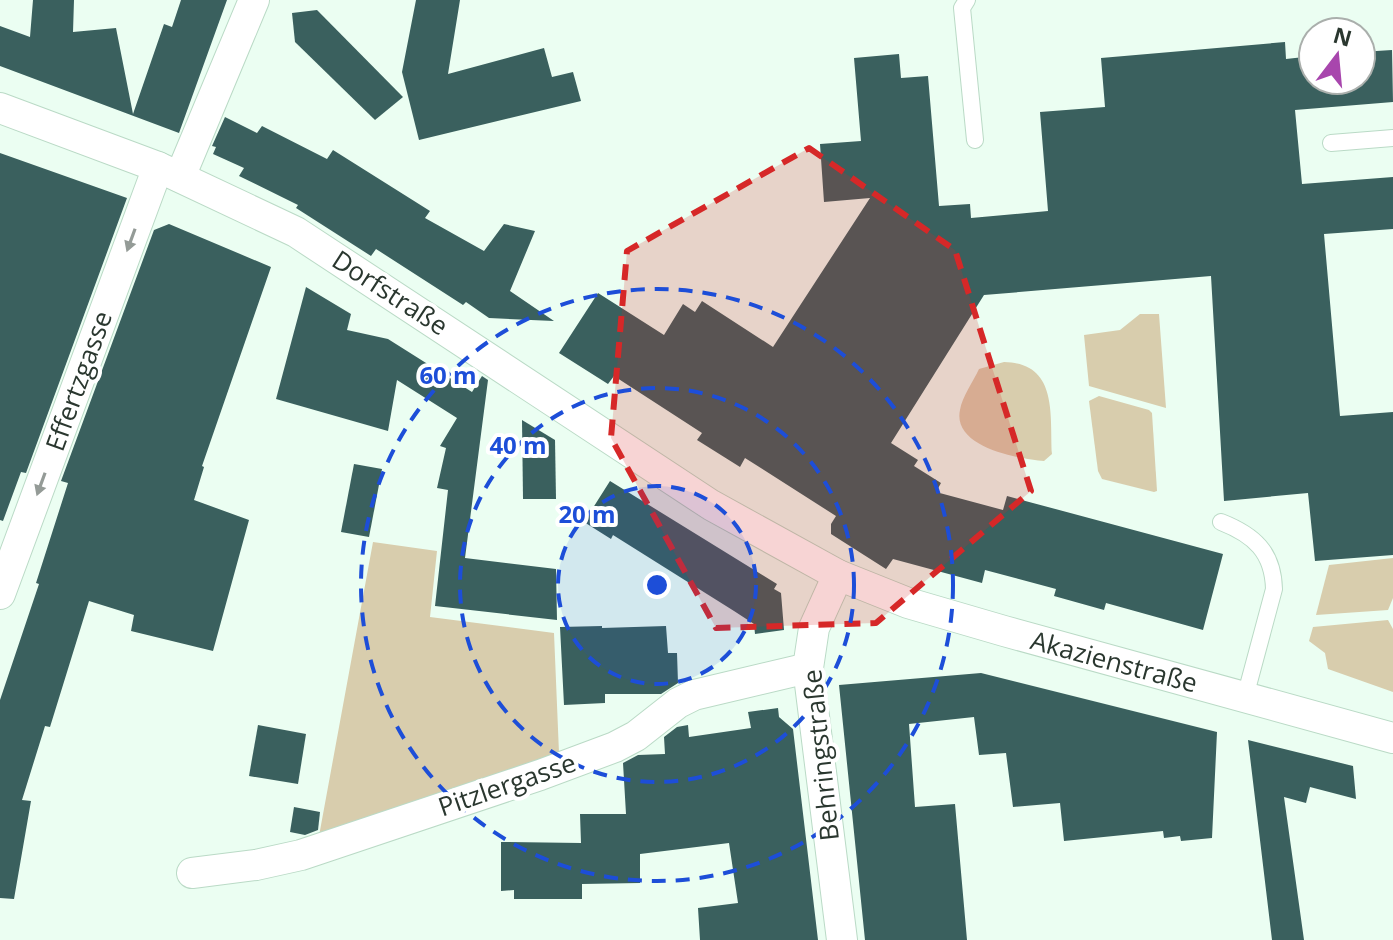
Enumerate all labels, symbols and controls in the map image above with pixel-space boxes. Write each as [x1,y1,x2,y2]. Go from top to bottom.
north arrow [1297,16,1377,96]
text: N [1330,19,1356,53]
one-way arrow [124,228,137,252]
street label: Dorfstraße [326,241,455,343]
street label: Effertzgasse [36,306,120,456]
text: 60 m [419,358,477,391]
text: 40 m [489,428,547,461]
one-way arrow [34,472,47,496]
text: 20 m [558,497,616,530]
centre of rings [643,571,671,599]
street label: Akazienstraße [1027,621,1202,701]
street label: Behringstraße [793,668,847,843]
street label: Pitzlergasse [433,744,580,824]

